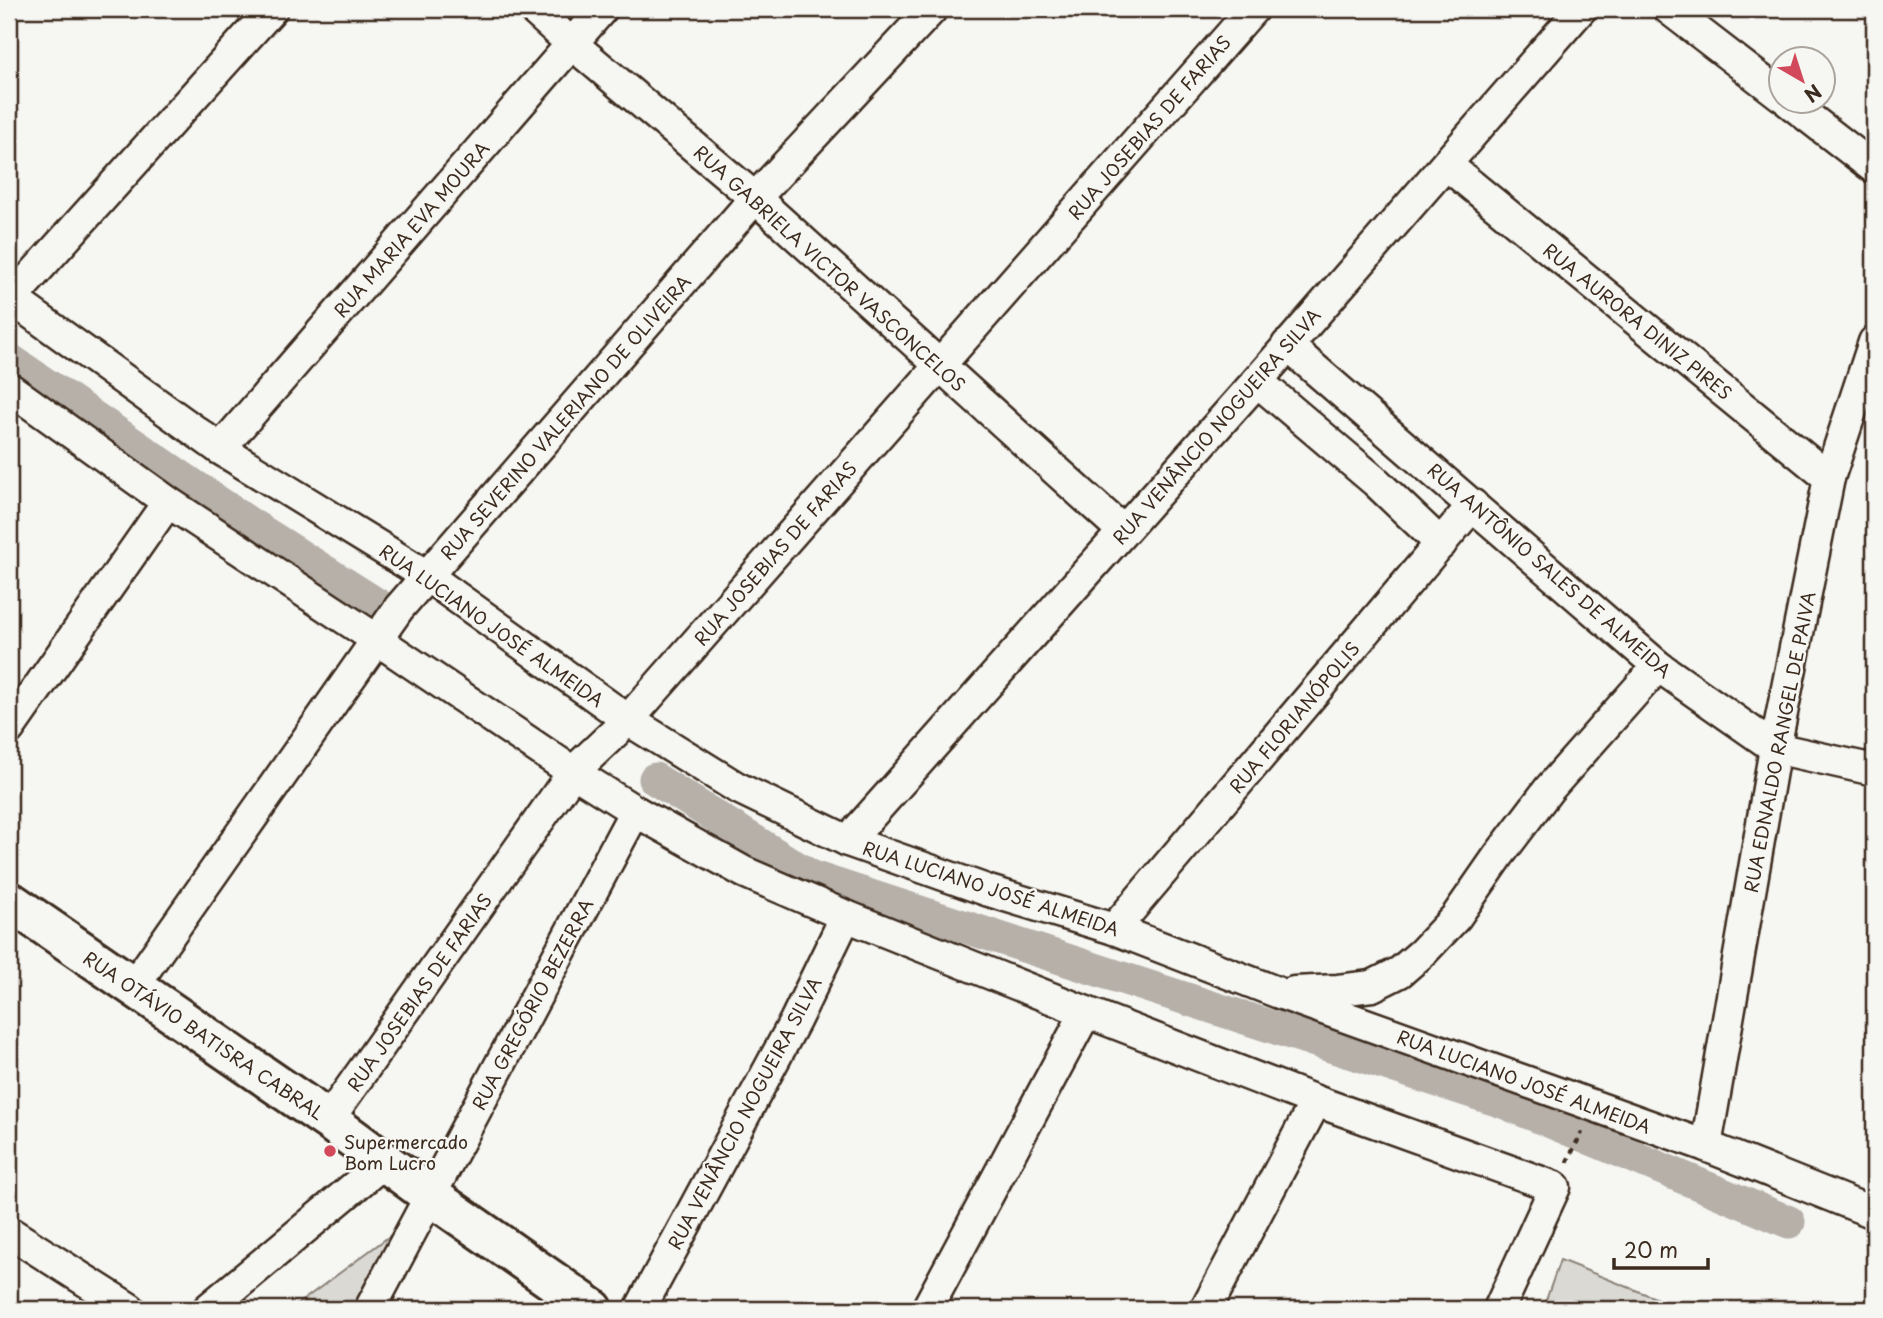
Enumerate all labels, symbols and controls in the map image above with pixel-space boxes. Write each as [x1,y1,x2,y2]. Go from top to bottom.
street label: RUA JOSEBIAS DE FARIAS [1061,29,1237,225]
north arrow [1768,46,1838,116]
text: N [1799,78,1828,110]
street label: RUA MARIA EVA MOURA [327,135,495,323]
street label: RUA GABRIELA VICTOR VASCONCELOS [688,138,972,398]
street label: RUA AURORA DINIZ PIRES [1538,236,1738,406]
street label: RUA SEVERINO VALERIANO DE OLIVEIRA [433,268,697,566]
street label: RUA VENÂNCIO NOGUEIRA SILVA [1106,302,1326,550]
street label: RUA JOSEBIAS DE FARIAS [687,455,863,651]
street label: RUA ANTÔNIO SALES DE ALMEIDA [1422,456,1678,684]
street label: RUA LUCIANO JOSÉ ALMEIDA [374,537,610,713]
street label: RUA EDNALDO RANGEL DE PAIVA [1737,589,1822,895]
street label: RUA FLORIANÓPOLIS [1222,635,1366,799]
street label: RUA LUCIANO JOSÉ ALMEIDA [859,834,1123,942]
street label: RUA JOSEBIAS DE FARIAS [340,887,498,1097]
street label: RUA GREGÓRIO BEZERRA [465,893,599,1115]
street label: RUA OTÁVIO BATISRA CABRAL [78,944,330,1126]
street label: RUA VENÂNCIO NOGUEIRA SILVA [660,972,828,1254]
street label: RUA LUCIANO JOSÉ ALMEIDA [1393,1022,1655,1140]
place label: Supermercado Bom Lucro [344,1128,468,1176]
marker: Supermercado Bom Lucro [322,1143,338,1159]
scale bar [1614,1227,1708,1271]
text: 20 m [1624,1233,1678,1265]

